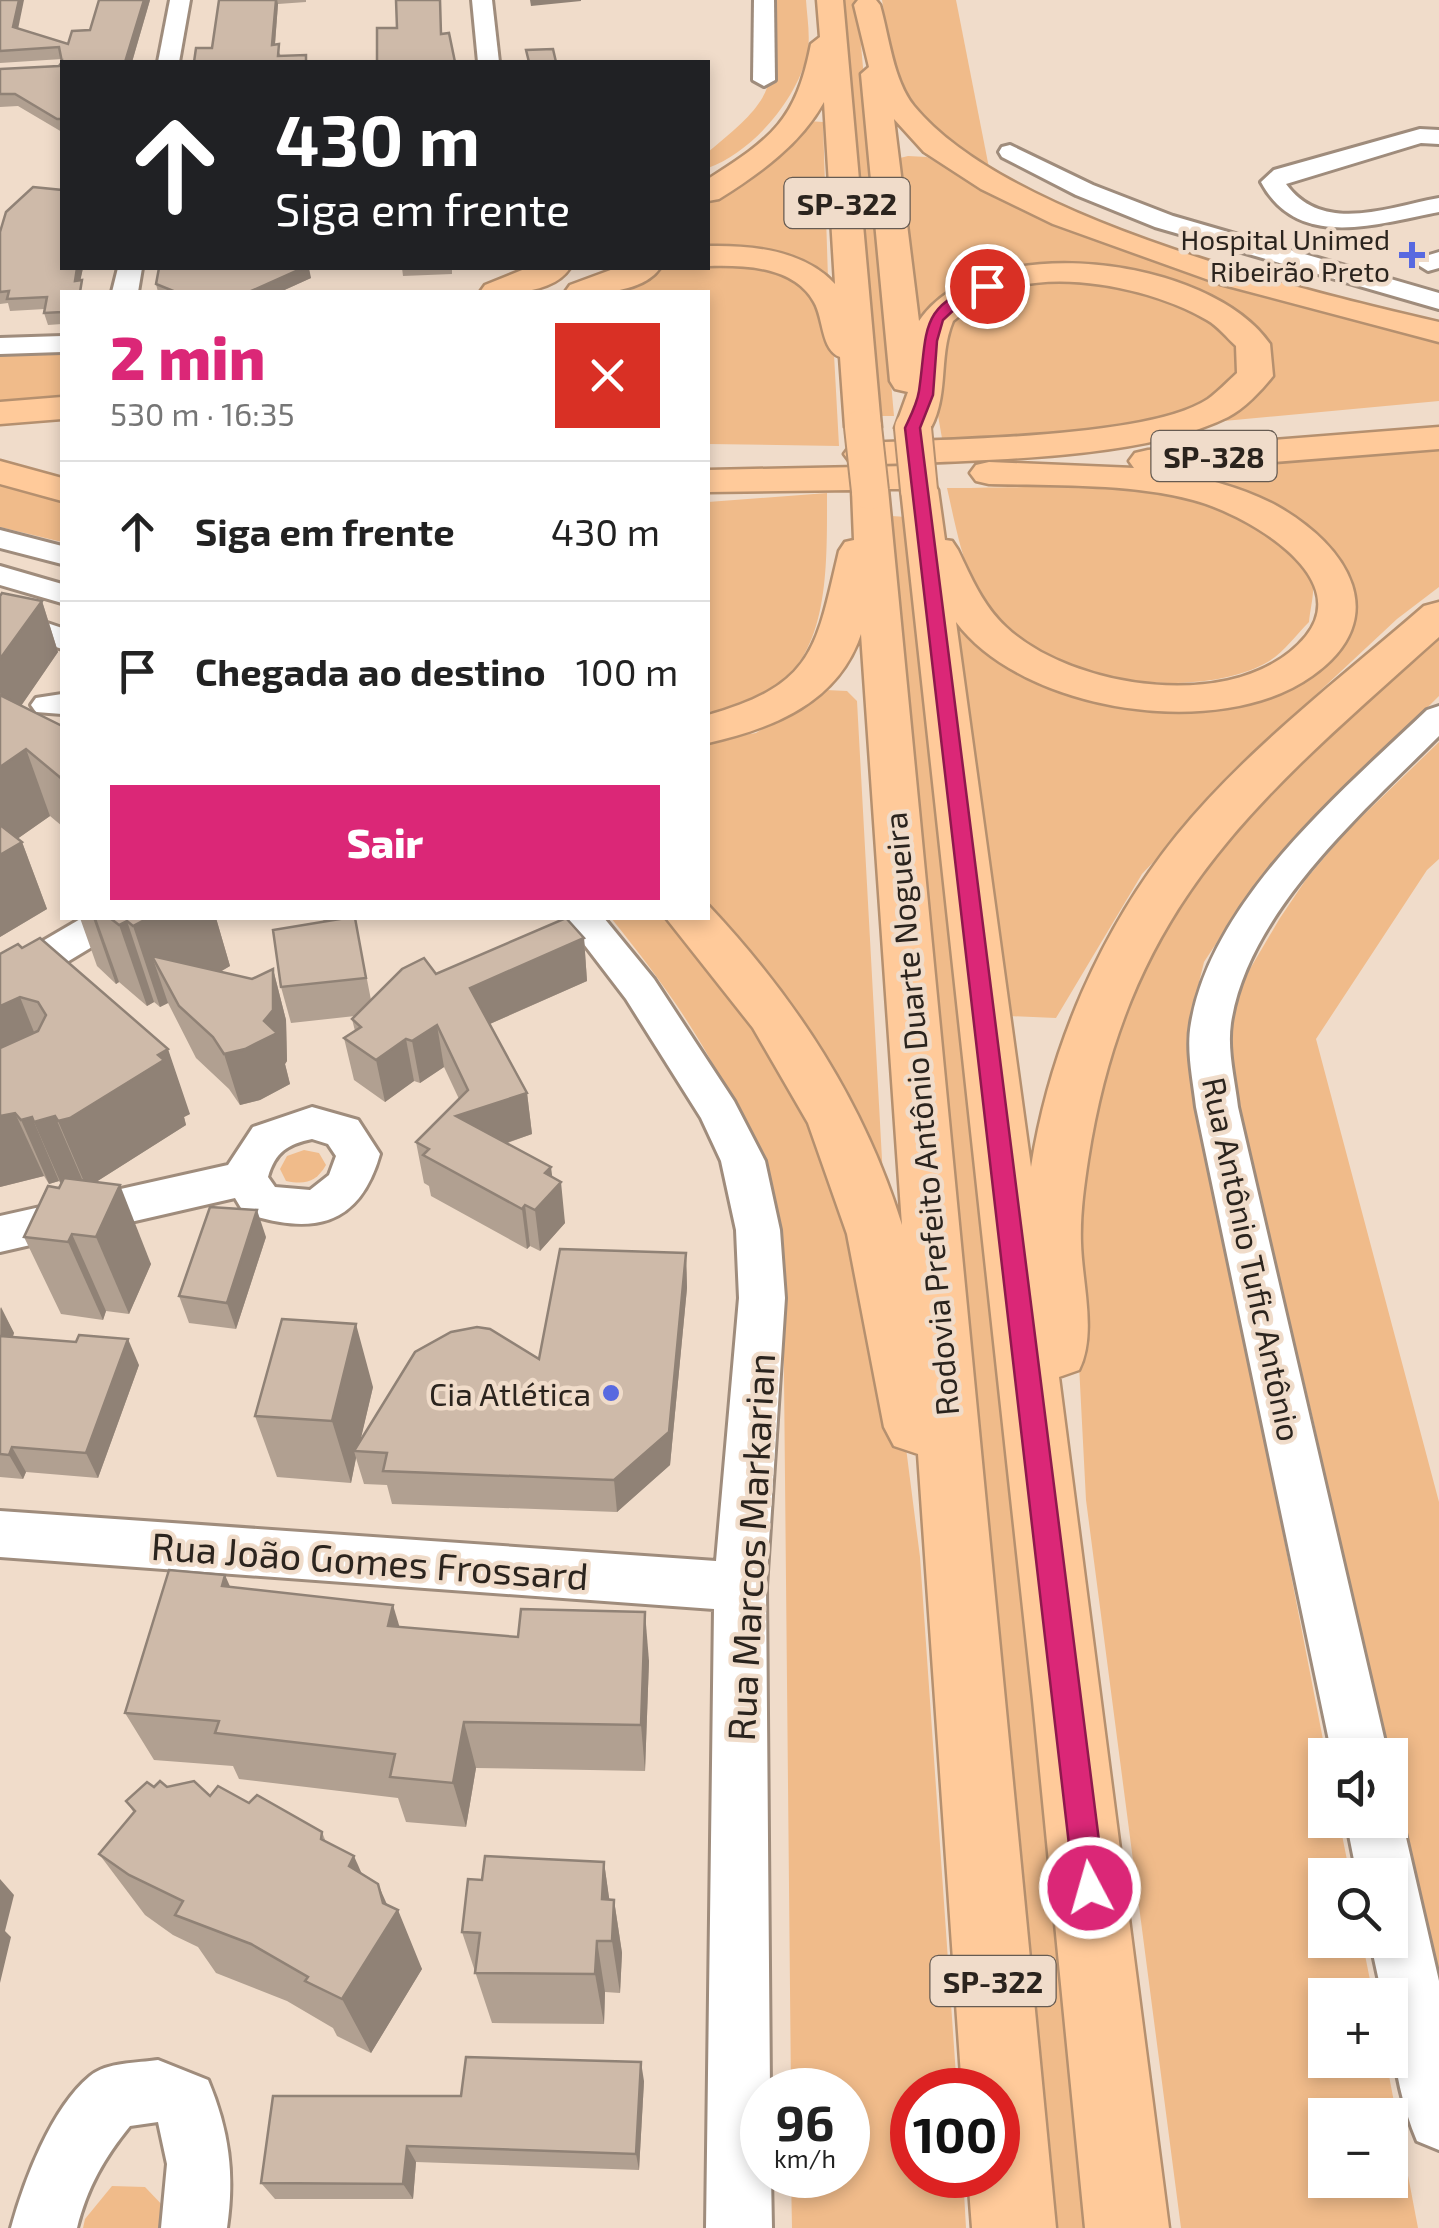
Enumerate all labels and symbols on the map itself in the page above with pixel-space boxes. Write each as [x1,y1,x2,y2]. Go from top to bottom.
road number: SP-322 [784,178,910,228]
place label: Hospital Unimed Ribeirão Preto [1181,222,1390,288]
marker: Hospital Unimed Ribeirão Preto [1399,242,1425,268]
pin [945,244,1030,329]
road number: SP-328 [1152,431,1276,481]
street label: Rodovia Prefeito Antônio Duarte Nogueira [875,811,965,1417]
street label: Rua Antônio Tufic Antônio [1196,1074,1310,1444]
street label: Rua Marcos Markarian [717,1352,783,1742]
place label: Cia Atlética [429,1374,591,1412]
marker: Cia Atlética [600,1382,622,1404]
street label: Rua João Gomes Frossard [150,1522,590,1598]
position arrow [1038,1836,1142,1940]
road number: SP-322 [930,1956,1056,2006]
speed limit sign: 100 [890,2068,1020,2198]

